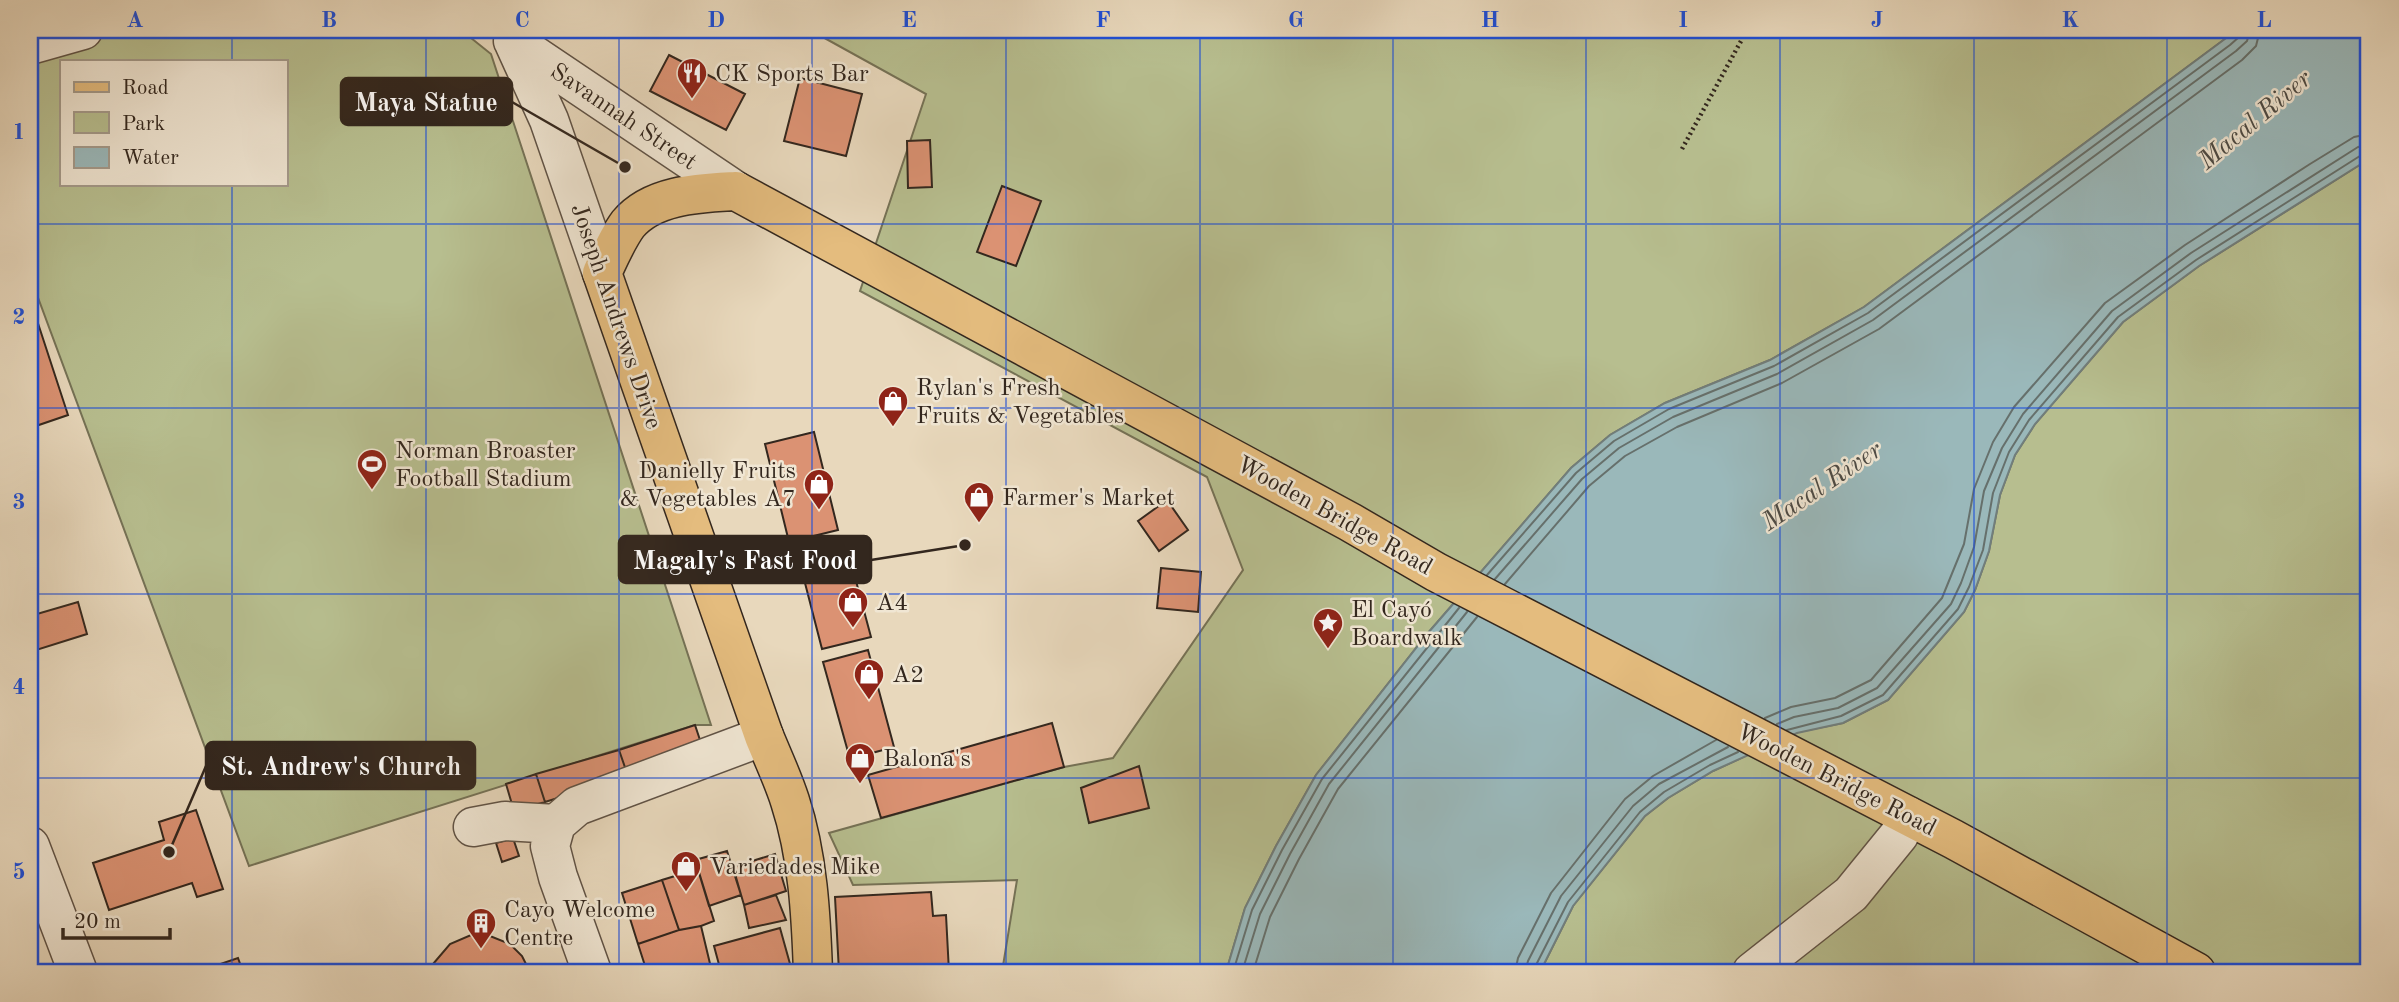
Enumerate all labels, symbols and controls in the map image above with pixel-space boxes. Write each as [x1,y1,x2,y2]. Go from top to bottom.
text: A [126,9,144,32]
text: B [321,9,337,32]
text: C [514,9,530,32]
text: D [707,9,725,32]
text: E [901,9,917,32]
text: F [1095,9,1111,32]
text: G [1288,9,1304,32]
text: H [1481,9,1499,32]
text: I [1678,9,1688,32]
text: J [1871,9,1883,32]
text: K [2061,9,2079,32]
text: L [2256,9,2272,32]
restaurant icon: CK Sports Bar [675,56,709,100]
legend [60,60,287,186]
street label: Savannah Street [545,60,700,175]
place label: CK Sports Bar [715,63,869,87]
water label: Macal River [2193,66,2317,176]
text: Road [122,78,169,99]
callout: Maya Statue [341,78,512,125]
text: Maya Statue [354,91,498,117]
text: Park [122,114,165,135]
text: 1 [12,121,26,144]
text: Water [122,148,179,169]
street label: Joseph Andrews Drive [565,201,665,432]
text: 2 [12,306,26,329]
place label: Rylan's Fresh Fruits & Vegetables [916,377,1124,429]
shop icon: Rylan's Fresh Fruits & Vegetables [876,384,910,428]
water label: Macal River [1757,437,1887,537]
place label: Norman Broaster Football Stadium [395,440,576,492]
sports icon: Norman Broaster Football Stadium [355,447,389,491]
street label: Wooden Bridge Road [1232,453,1436,581]
place label: Danielly Fruits & Vegetables A7 [620,460,796,512]
shop icon: Danielly Fruits & Vegetables A7 [802,467,836,511]
shop icon: Farmer's Market [962,480,996,524]
place label: Farmer's Market [1002,487,1175,511]
text: 3 [12,491,26,514]
callout: Magaly's Fast Food [619,536,871,583]
text: Magaly's Fast Food [633,549,857,575]
shop icon: A4 [836,585,870,629]
place label: A4 [876,592,908,616]
place label: El Cayó Boardwalk [1351,599,1462,651]
place icon: El Cayó Boardwalk [1311,606,1345,650]
shop icon: A2 [852,657,886,701]
place label: A2 [892,664,924,688]
text: 4 [12,676,26,699]
street label: Wooden Bridge Road [1733,720,1940,841]
shop icon: Balona's [843,741,877,785]
callout: St. Andrew's Church [206,742,475,789]
place label: Balona's [883,748,971,772]
text: St. Andrew's Church [221,755,461,781]
shop icon: Variedades Mike [669,849,703,893]
place label: Variedades Mike [709,856,880,880]
text: 5 [12,861,26,884]
scale bar [63,897,170,941]
place label: Cayo Welcome Centre [504,899,655,951]
building icon: Cayo Welcome Centre [464,906,498,950]
text: 20 m [74,912,121,933]

